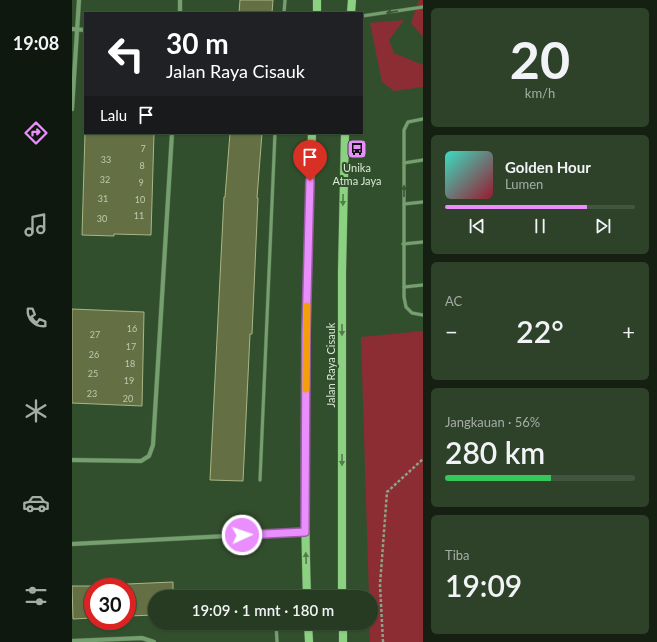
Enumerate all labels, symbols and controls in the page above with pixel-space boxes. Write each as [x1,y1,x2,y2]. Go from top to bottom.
one-way arrow [386,9,399,15]
text: 30 m [166,26,229,60]
icon: left [100,28,152,80]
text: 20 [510,28,570,90]
text: 19:08 [13,32,59,54]
text: Jalan Raya Cisauk [166,60,305,82]
text: km/h [525,85,555,101]
icon: arrive [135,104,157,126]
text: Lalu [100,106,127,124]
icon: directions [22,119,50,147]
bus stop icon: Unika Atma Jaya [346,138,368,160]
pin [293,140,327,181]
house number: 7 [140,143,146,154]
icon: arrive [299,146,321,168]
house number: 33 [101,154,111,165]
text: Golden Hour [505,158,591,176]
house number: 8 [139,160,145,171]
place label: Unika Atma Jaya [333,161,381,187]
house number: 32 [100,174,110,185]
text: Lumen [505,176,543,192]
house number: 9 [138,177,144,188]
one-way arrow [401,184,407,197]
house number: 31 [98,193,108,204]
house number: 10 [135,194,145,205]
one-way arrow [340,194,346,207]
house number: 11 [134,210,144,221]
icon: music [22,211,50,239]
house number: 30 [97,213,107,224]
icon: previous [466,215,488,237]
icon: pause [529,215,551,237]
icon: next [592,215,614,237]
text: AC [445,293,462,309]
icon: phone [22,304,50,332]
text: 22° [516,313,564,349]
text: − [445,318,458,345]
text: + [622,318,635,345]
street label: Jalan Raya Cisauk [324,322,337,407]
house number: 16 [127,323,137,334]
one-way arrow [339,324,345,337]
house number: 27 [90,329,100,340]
house number: 17 [126,341,136,352]
house number: 26 [89,349,99,360]
house number: 18 [125,358,135,369]
house number: 25 [88,368,98,379]
house number: 19 [124,375,134,386]
house number: 23 [87,388,97,399]
house number: 20 [123,393,133,404]
icon: climate [22,397,50,425]
text: Jangkauan · 56% [445,414,540,430]
text: 280 km [445,434,545,470]
one-way arrow [339,454,345,467]
icon: car [22,489,50,517]
position arrow [221,514,263,556]
text: Tiba [445,547,470,563]
one-way arrow [303,551,309,564]
text: 19:09 [445,567,522,603]
speed limit sign: 30 [84,578,136,630]
icon: filters [22,582,50,610]
text: 19:09 · 1 mnt · 180 m [192,601,334,619]

